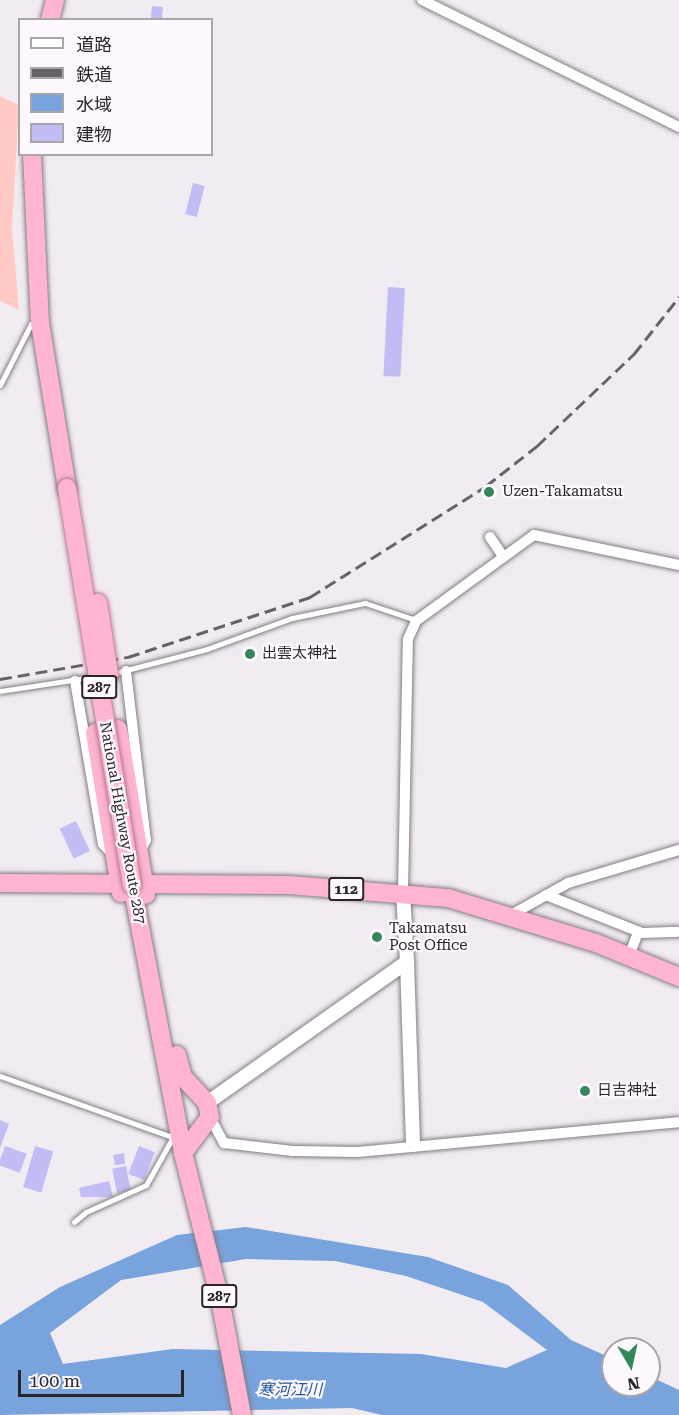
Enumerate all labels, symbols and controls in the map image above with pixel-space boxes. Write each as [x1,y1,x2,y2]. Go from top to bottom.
legend [18,18,213,156]
text: 道路 [76,34,112,55]
text: 鉄道 [76,64,112,85]
text: 水域 [76,94,112,115]
text: 建物 [76,124,112,145]
marker: Uzen-Takamatsu [480,483,498,501]
place label: Uzen-Takamatsu [502,483,623,501]
place label: 出雲太神社 [262,645,337,663]
marker: 出雲太神社 [243,647,257,661]
road number: 287 [81,676,117,698]
street label: National Highway Route 287 [95,721,149,925]
road number: 112 [328,878,364,900]
place label: Takamatsu Post Office [389,919,468,954]
marker: Takamatsu Post Office [370,930,384,944]
place label: 日吉神社 [597,1082,657,1100]
marker: 日吉神社 [578,1084,592,1098]
road number: 287 [201,1285,237,1307]
north arrow [601,1337,661,1397]
scale bar [21,1358,188,1396]
text: 100 m [29,1370,80,1391]
text: N [626,1373,641,1394]
water label: 寒河江川 [258,1380,322,1400]

